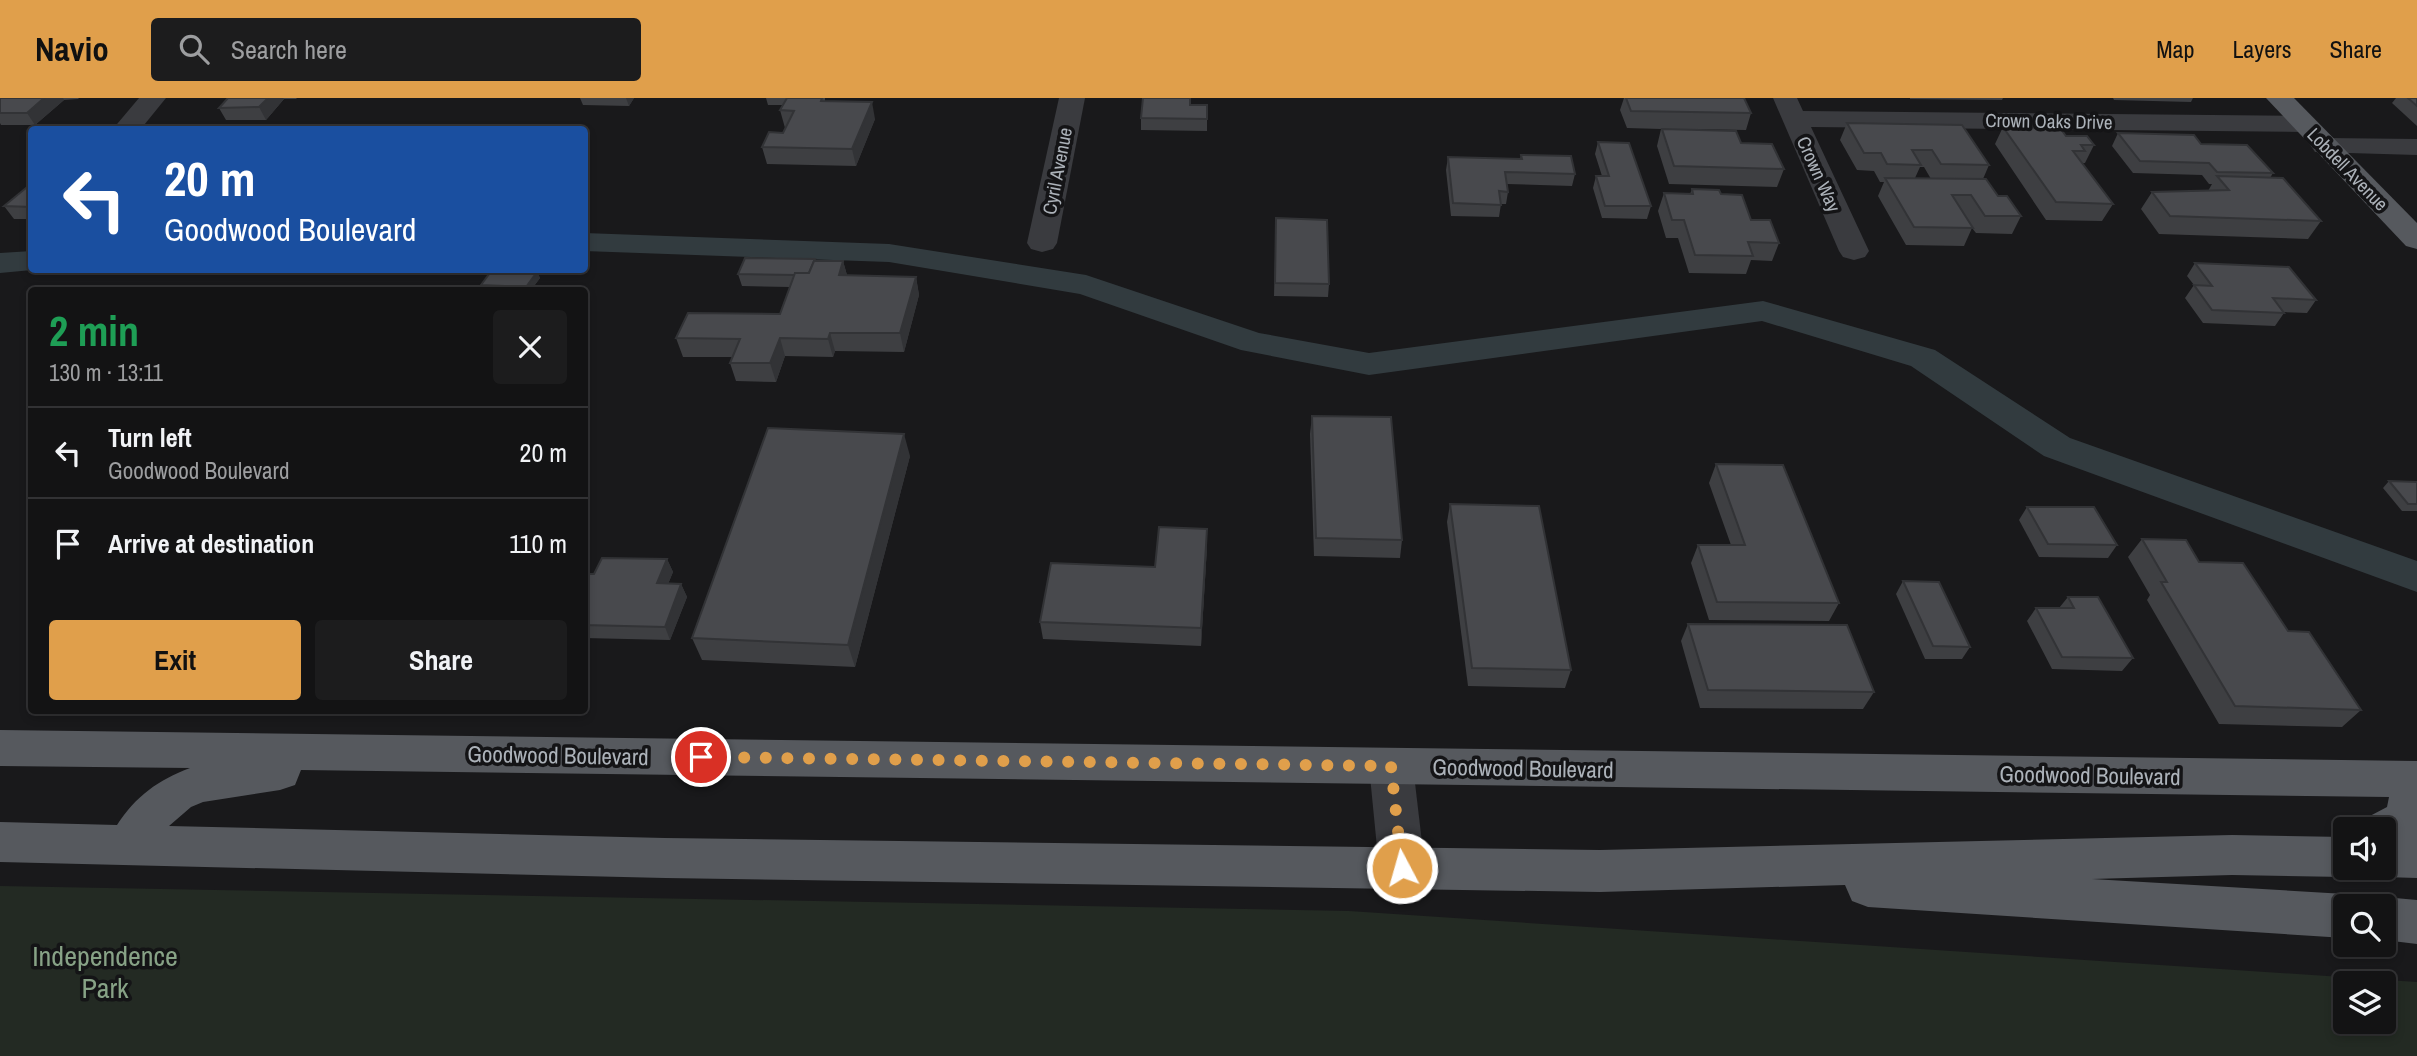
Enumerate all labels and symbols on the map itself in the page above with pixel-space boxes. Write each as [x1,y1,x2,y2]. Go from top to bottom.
street label: Crown Oaks Drive [1985,107,2113,135]
street label: Lobdell Avenue [2302,122,2394,216]
street label: Cyril Avenue [1036,125,1078,217]
street label: Crown Way [1791,132,1847,216]
pin [671,727,731,787]
street label: Goodwood Boulevard [467,738,649,772]
street label: Goodwood Boulevard [1432,751,1614,785]
street label: Goodwood Boulevard [1999,758,2181,792]
position arrow [1365,831,1439,905]
park label: Independence Park [32,937,178,1007]

